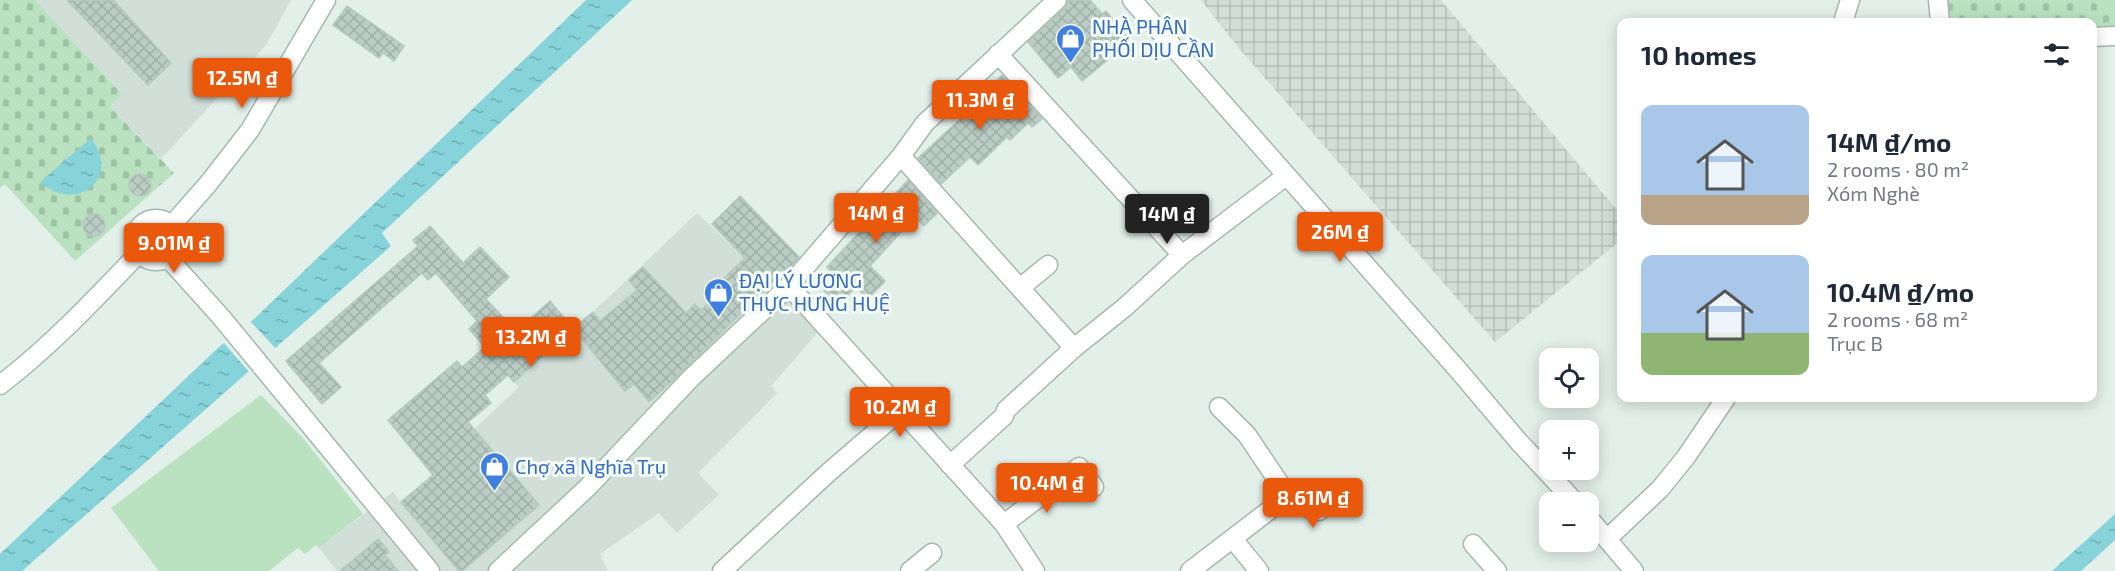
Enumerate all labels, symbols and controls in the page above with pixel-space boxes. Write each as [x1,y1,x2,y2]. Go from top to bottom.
place label: NHÀ PHÂN PHỐI DỊU CẦN [1092,14,1214,61]
shop icon: NHÀ PHÂN PHỐI DỊU CẦN [1055,22,1087,64]
icon: filters [2040,38,2073,71]
text: 10 homes [1641,39,1757,70]
pin: 12.5M ₫ [187,58,297,109]
text: 12.5M ₫ [207,65,277,89]
pin: 11.3M ₫ [925,80,1035,131]
text: 11.3M ₫ [946,87,1014,111]
text: 14M ₫/mo [1827,126,1951,157]
icon: home [1689,129,1761,201]
text: 2 rooms · 80 m² [1827,157,1969,181]
text: Xóm Nghè [1827,181,1920,205]
pin: 14M ₫ [834,193,918,244]
pin: 14M ₫ [1125,194,1209,245]
text: 14M ₫ [848,200,904,224]
text: 14M ₫ [1139,201,1195,225]
pin: 26M ₫ [1298,212,1382,263]
text: 26M ₫ [1311,219,1369,243]
pin: 9.01M ₫ [119,223,229,274]
text: 9.01M ₫ [138,230,210,254]
place label: ĐẠI LÝ LƯƠNG THỰC HƯNG HUỆ [739,268,890,315]
shop icon: ĐẠI LÝ LƯƠNG THỰC HƯNG HUỆ [702,276,734,318]
text: 10.4M ₫/mo [1827,276,1974,307]
icon: home [1689,279,1761,351]
text: 2 rooms · 68 m² [1827,307,1968,331]
pin: 13.2M ₫ [476,317,586,368]
text: 13.2M ₫ [496,324,566,348]
text: Trục B [1827,331,1883,355]
map controls [1539,348,1599,552]
button: locate [1539,348,1599,408]
pin: 10.2M ₫ [845,387,955,438]
text: 10.2M ₫ [864,394,936,418]
button: + [1539,420,1599,480]
shop icon: Chợ xã Nghĩa Trụ [478,450,510,492]
place label: Chợ xã Nghĩa Trụ [515,454,666,478]
pin: 10.4M ₫ [992,463,1102,514]
text: 10.4M ₫ [1010,470,1084,494]
pin: 8.61M ₫ [1258,478,1368,529]
text: 8.61M ₫ [1277,485,1349,509]
button: − [1539,492,1599,552]

